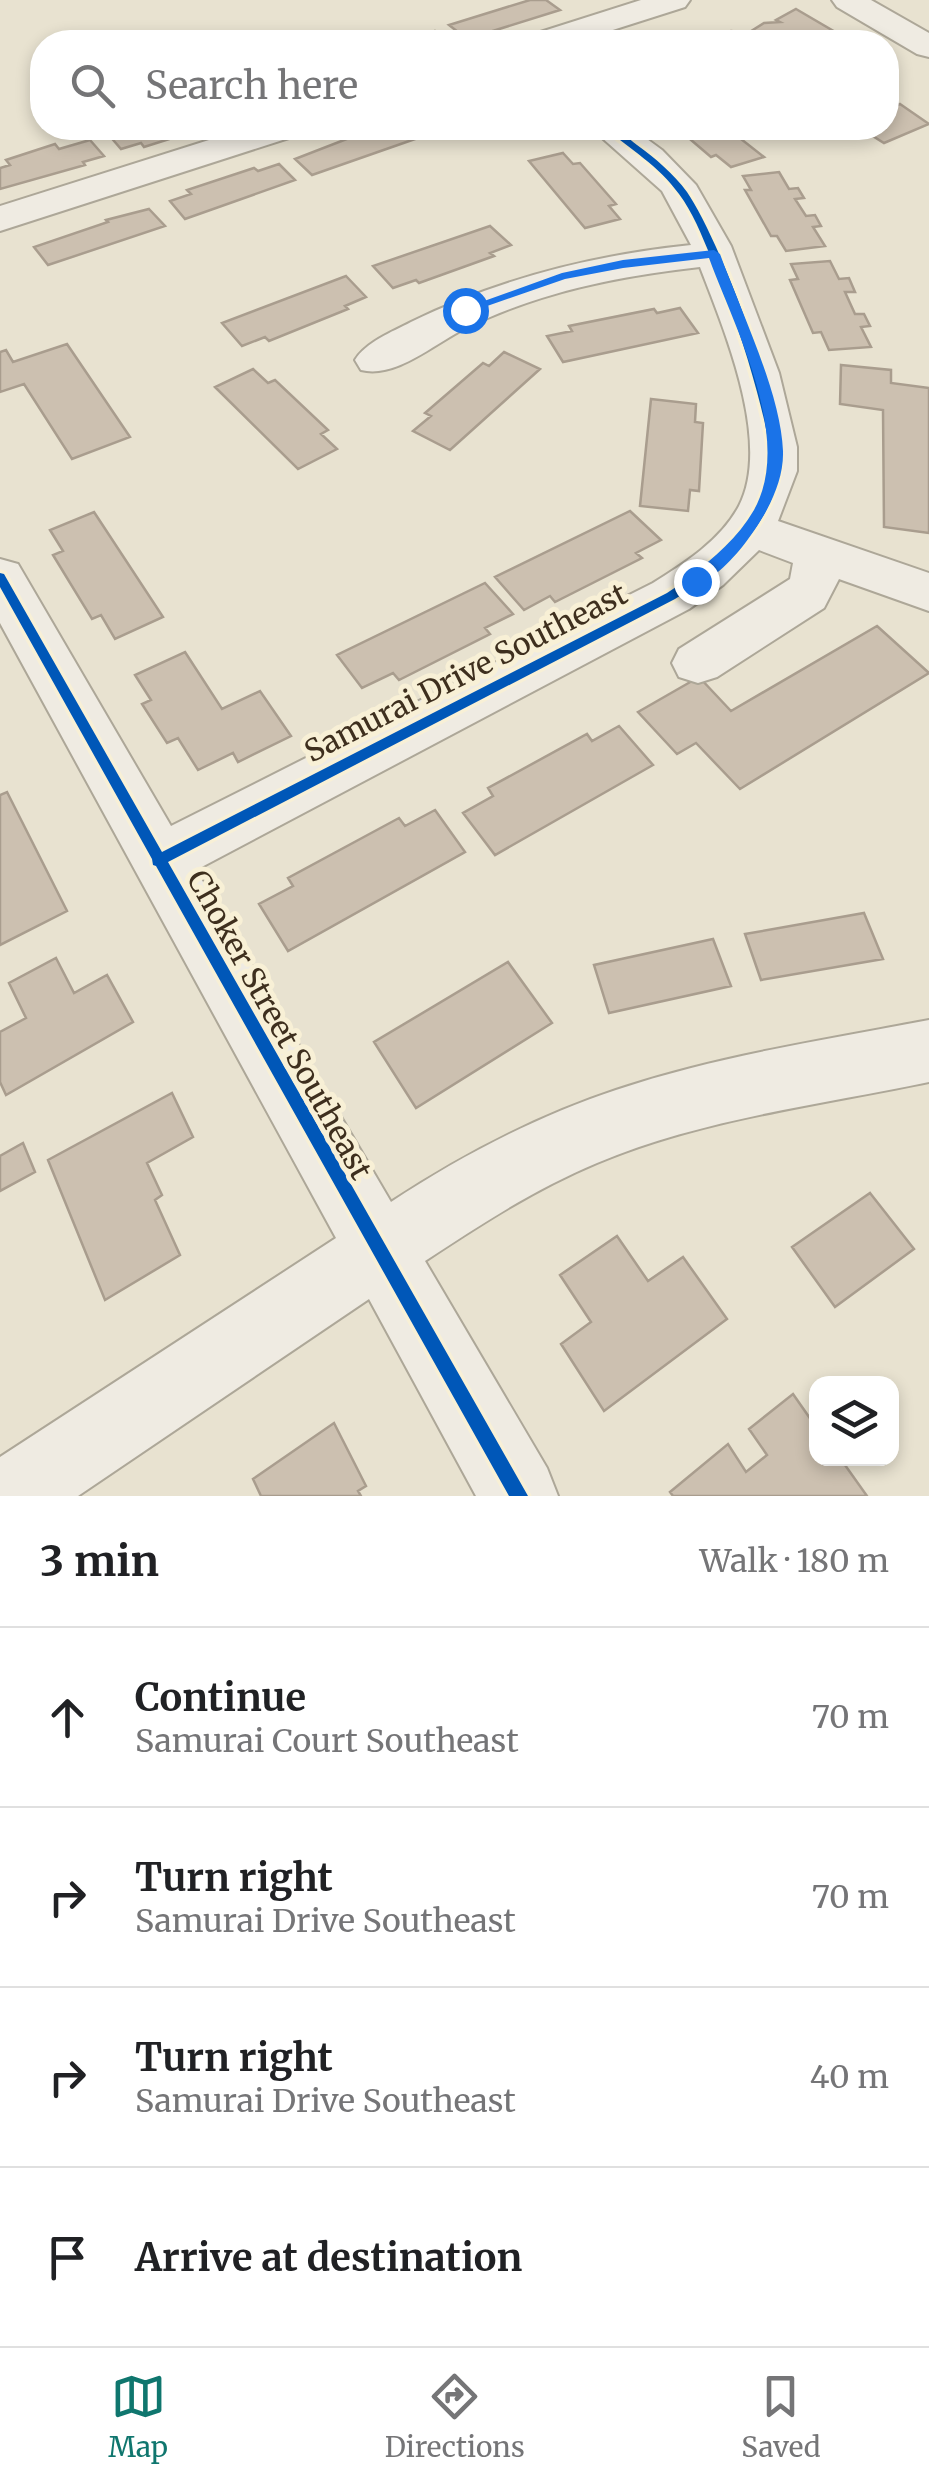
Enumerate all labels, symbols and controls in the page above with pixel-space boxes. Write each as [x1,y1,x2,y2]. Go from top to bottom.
search box [30,30,899,140]
icon: search [65,58,120,113]
text: Search here [145,62,358,109]
route start [443,288,489,334]
route end [674,559,720,605]
street label: Samurai Drive Southeast [298,574,633,770]
street label: Choker Street Southeast [179,863,381,1186]
map controls [809,1376,899,1466]
button: layers [809,1376,899,1466]
text: 3 min [40,1535,159,1587]
text: Walk · 180 m [700,1541,889,1581]
text: Continue [135,1674,306,1721]
icon: ahead [40,1690,95,1745]
text: 70 m [812,1697,889,1737]
text: Samurai Court Southeast [135,1721,519,1761]
text: Turn right [135,1854,333,1901]
icon: right [40,1870,95,1925]
text: 70 m [812,1877,889,1917]
text: Samurai Drive Southeast [135,1901,516,1941]
text: Turn right [135,2034,333,2081]
icon: right [40,2050,95,2105]
text: 40 m [810,2057,889,2097]
text: Samurai Drive Southeast [135,2081,516,2121]
icon: arrive [40,2230,95,2285]
text: Arrive at destination [135,2234,522,2281]
tab: Map [108,2369,168,2465]
tab: Directions [385,2369,525,2465]
tab: Saved [741,2369,821,2465]

